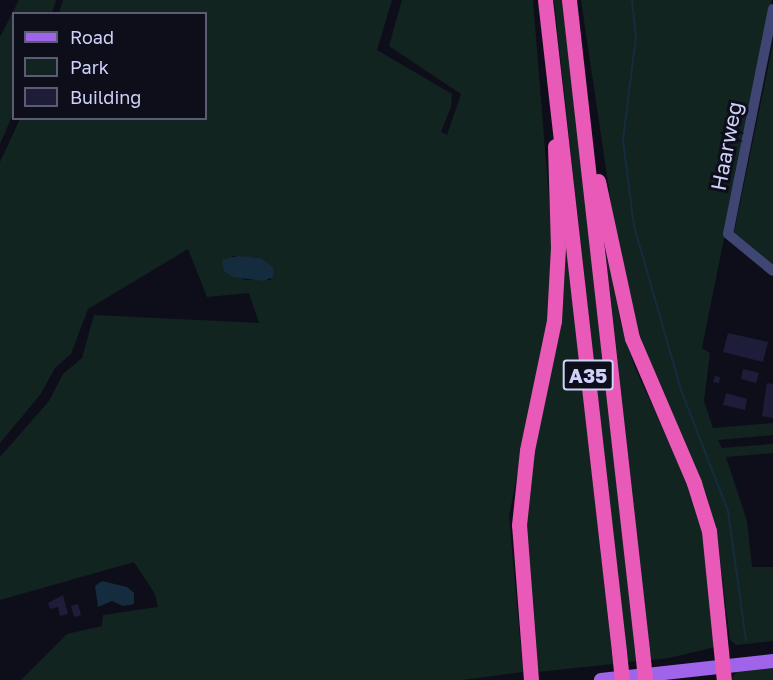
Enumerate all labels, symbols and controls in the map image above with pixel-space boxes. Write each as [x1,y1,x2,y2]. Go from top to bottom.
legend [12,12,207,120]
text: Road [70,26,114,48]
text: Park [70,56,109,78]
text: Building [70,86,141,108]
street label: Haarweg [705,99,747,193]
road number: A35 [562,358,614,392]

